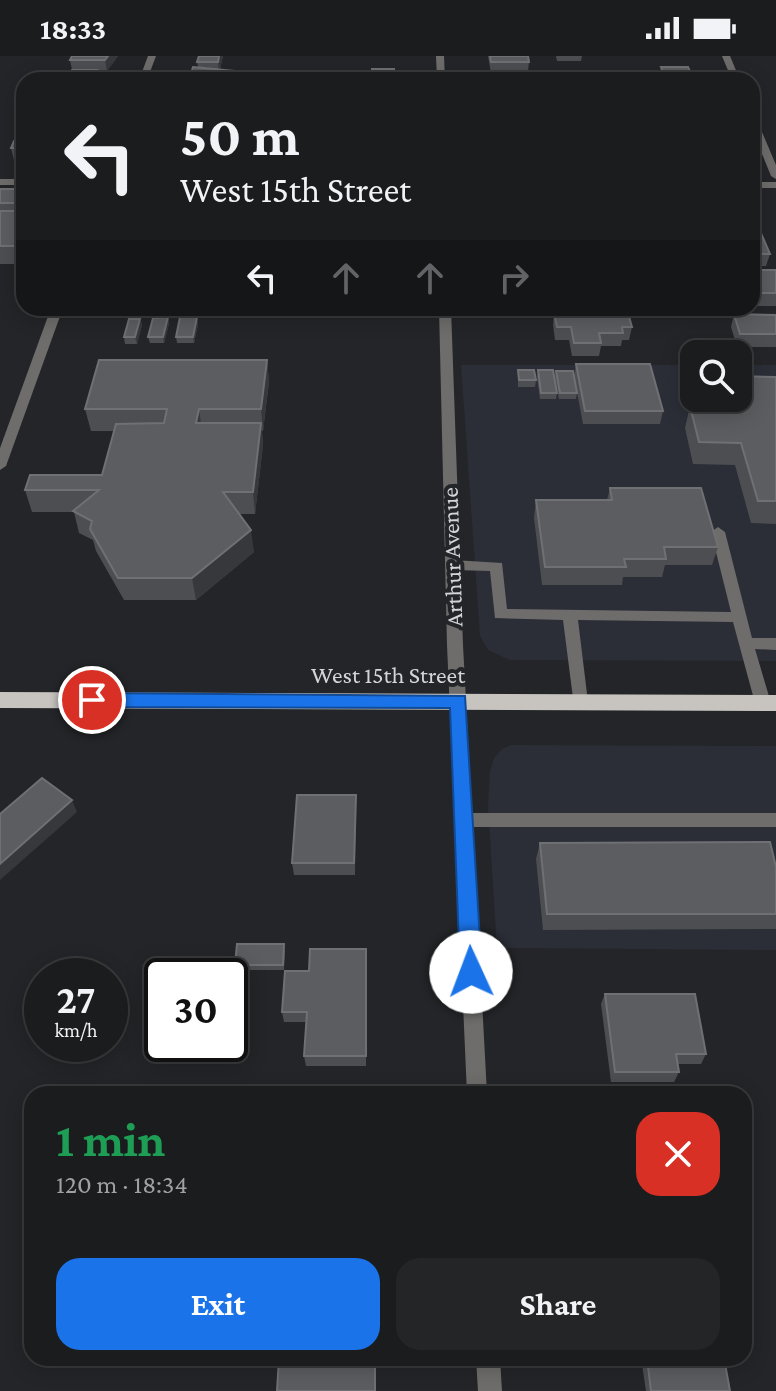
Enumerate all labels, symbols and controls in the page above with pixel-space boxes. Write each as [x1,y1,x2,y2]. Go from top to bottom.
text: 18:33 [40,12,106,45]
icon: left [48,104,152,208]
text: 50 m [180,105,300,167]
text: West 15th Street [180,170,411,210]
icon: left [240,256,284,300]
icon: ahead [324,256,368,300]
icon: ahead [408,256,452,300]
icon: right [492,256,536,300]
map controls [680,340,752,412]
button: search [680,340,752,412]
street label: Arthur Avenue [436,487,467,627]
street label: West 15th Street [311,661,466,688]
pin [58,666,126,734]
icon: arrive [70,678,114,722]
position arrow [429,930,513,1014]
speed limit sign: 30 [144,958,248,1062]
text: 27 [57,977,95,1022]
text: km/h [54,1019,98,1041]
button: close [636,1112,720,1196]
text: 1 min [56,1113,165,1166]
text: 120 m · 18:34 [56,1170,188,1199]
button: Exit [56,1258,380,1350]
button: Share [396,1258,720,1350]

